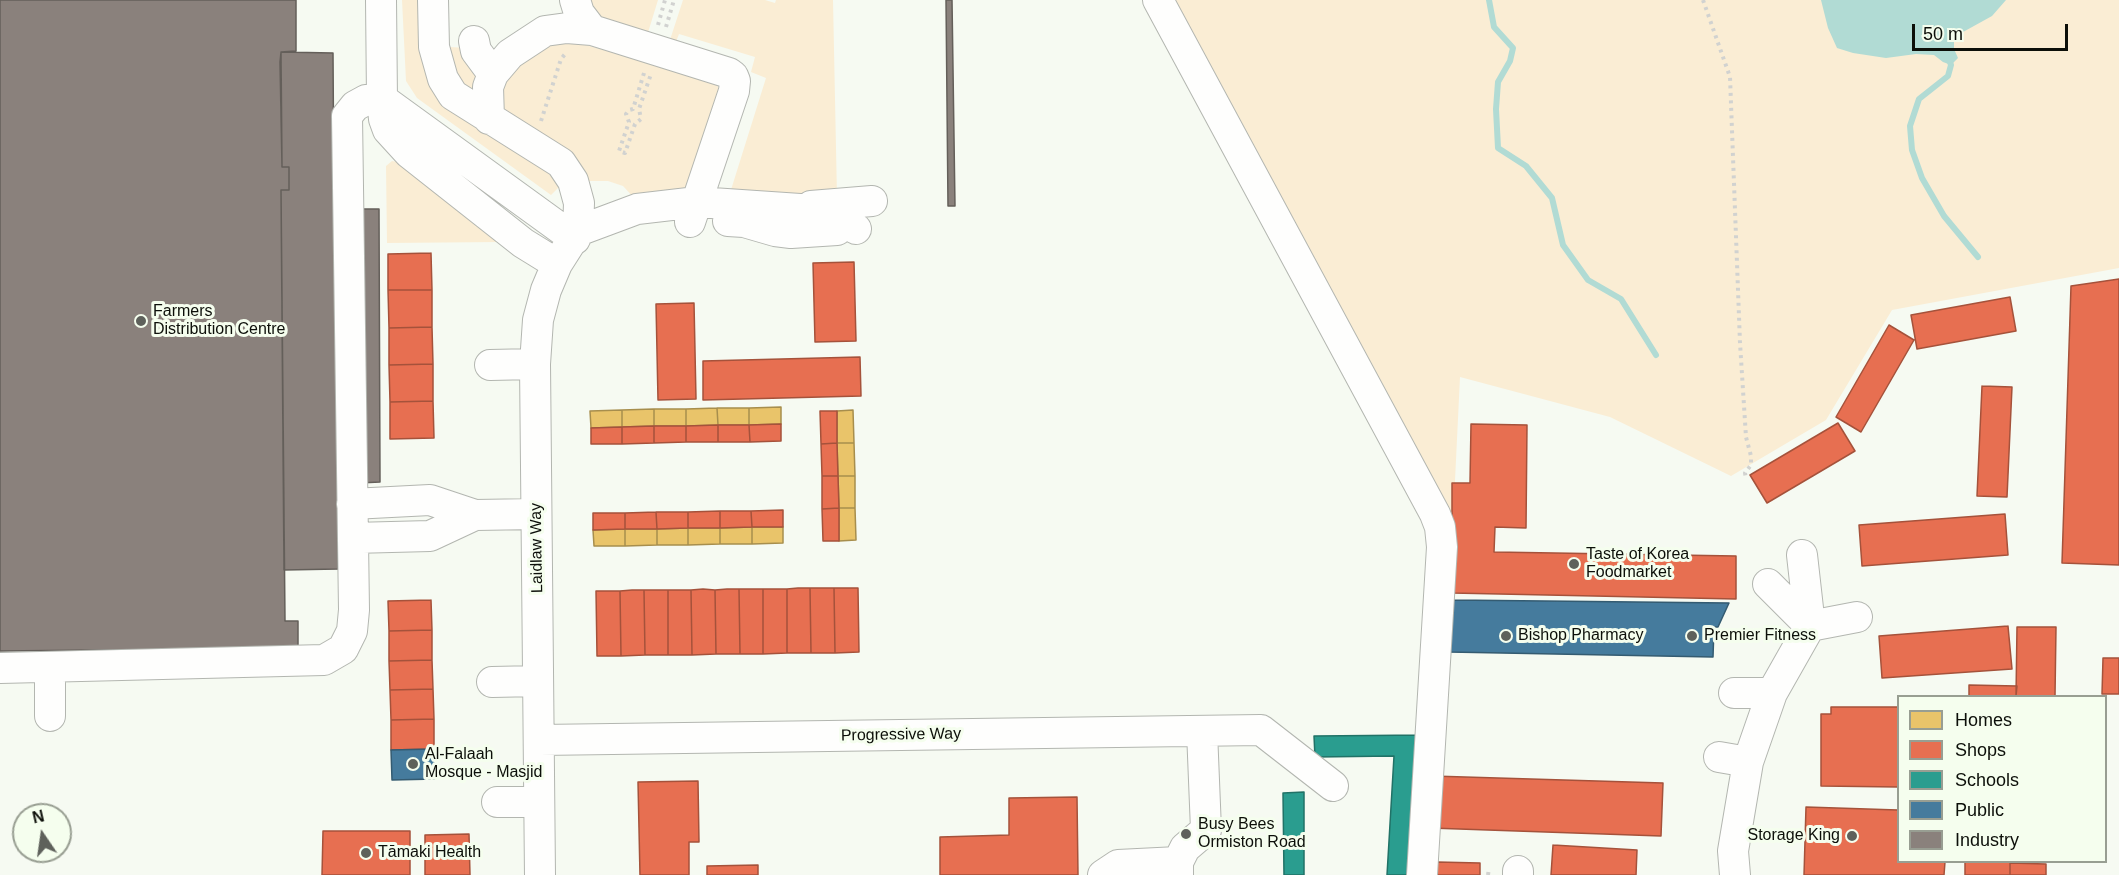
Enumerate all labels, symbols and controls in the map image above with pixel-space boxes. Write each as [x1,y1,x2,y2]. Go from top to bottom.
scale bar [1915,12,2071,50]
text: 50 m [1923,24,1963,44]
place label: Farmers Distribution Centre [153,302,286,340]
marker: Farmers Distribution Centre [134,314,148,328]
street label: Laidlaw Way [527,503,547,593]
place label: Taste of Korea Foodmarket [1586,545,1689,583]
marker: Taste of Korea Foodmarket [1567,557,1581,571]
place label: Bishop Pharmacy [1518,626,1643,646]
place label: Premier Fitness [1704,626,1816,646]
marker: Bishop Pharmacy [1499,629,1513,643]
marker: Premier Fitness [1685,629,1699,643]
legend [1897,695,2107,863]
text: Homes [1955,710,2012,730]
street label: Progressive Way [841,724,961,746]
text: Shops [1955,740,2006,760]
place label: Al-Falaah Mosque - Masjid [425,745,542,783]
marker: Al-Falaah Mosque - Masjid [406,757,420,771]
text: Schools [1955,770,2019,790]
text: Public [1955,800,2004,820]
north arrow [12,803,72,863]
text: N [31,807,46,827]
place label: Busy Bees Ormiston Road [1198,815,1306,853]
place label: Storage King [1747,826,1840,846]
marker: Busy Bees Ormiston Road [1179,827,1193,841]
marker: Storage King [1845,829,1859,843]
text: Industry [1955,830,2019,850]
place label: Tāmaki Health [378,843,481,863]
marker: Tāmaki Health [359,846,373,860]

